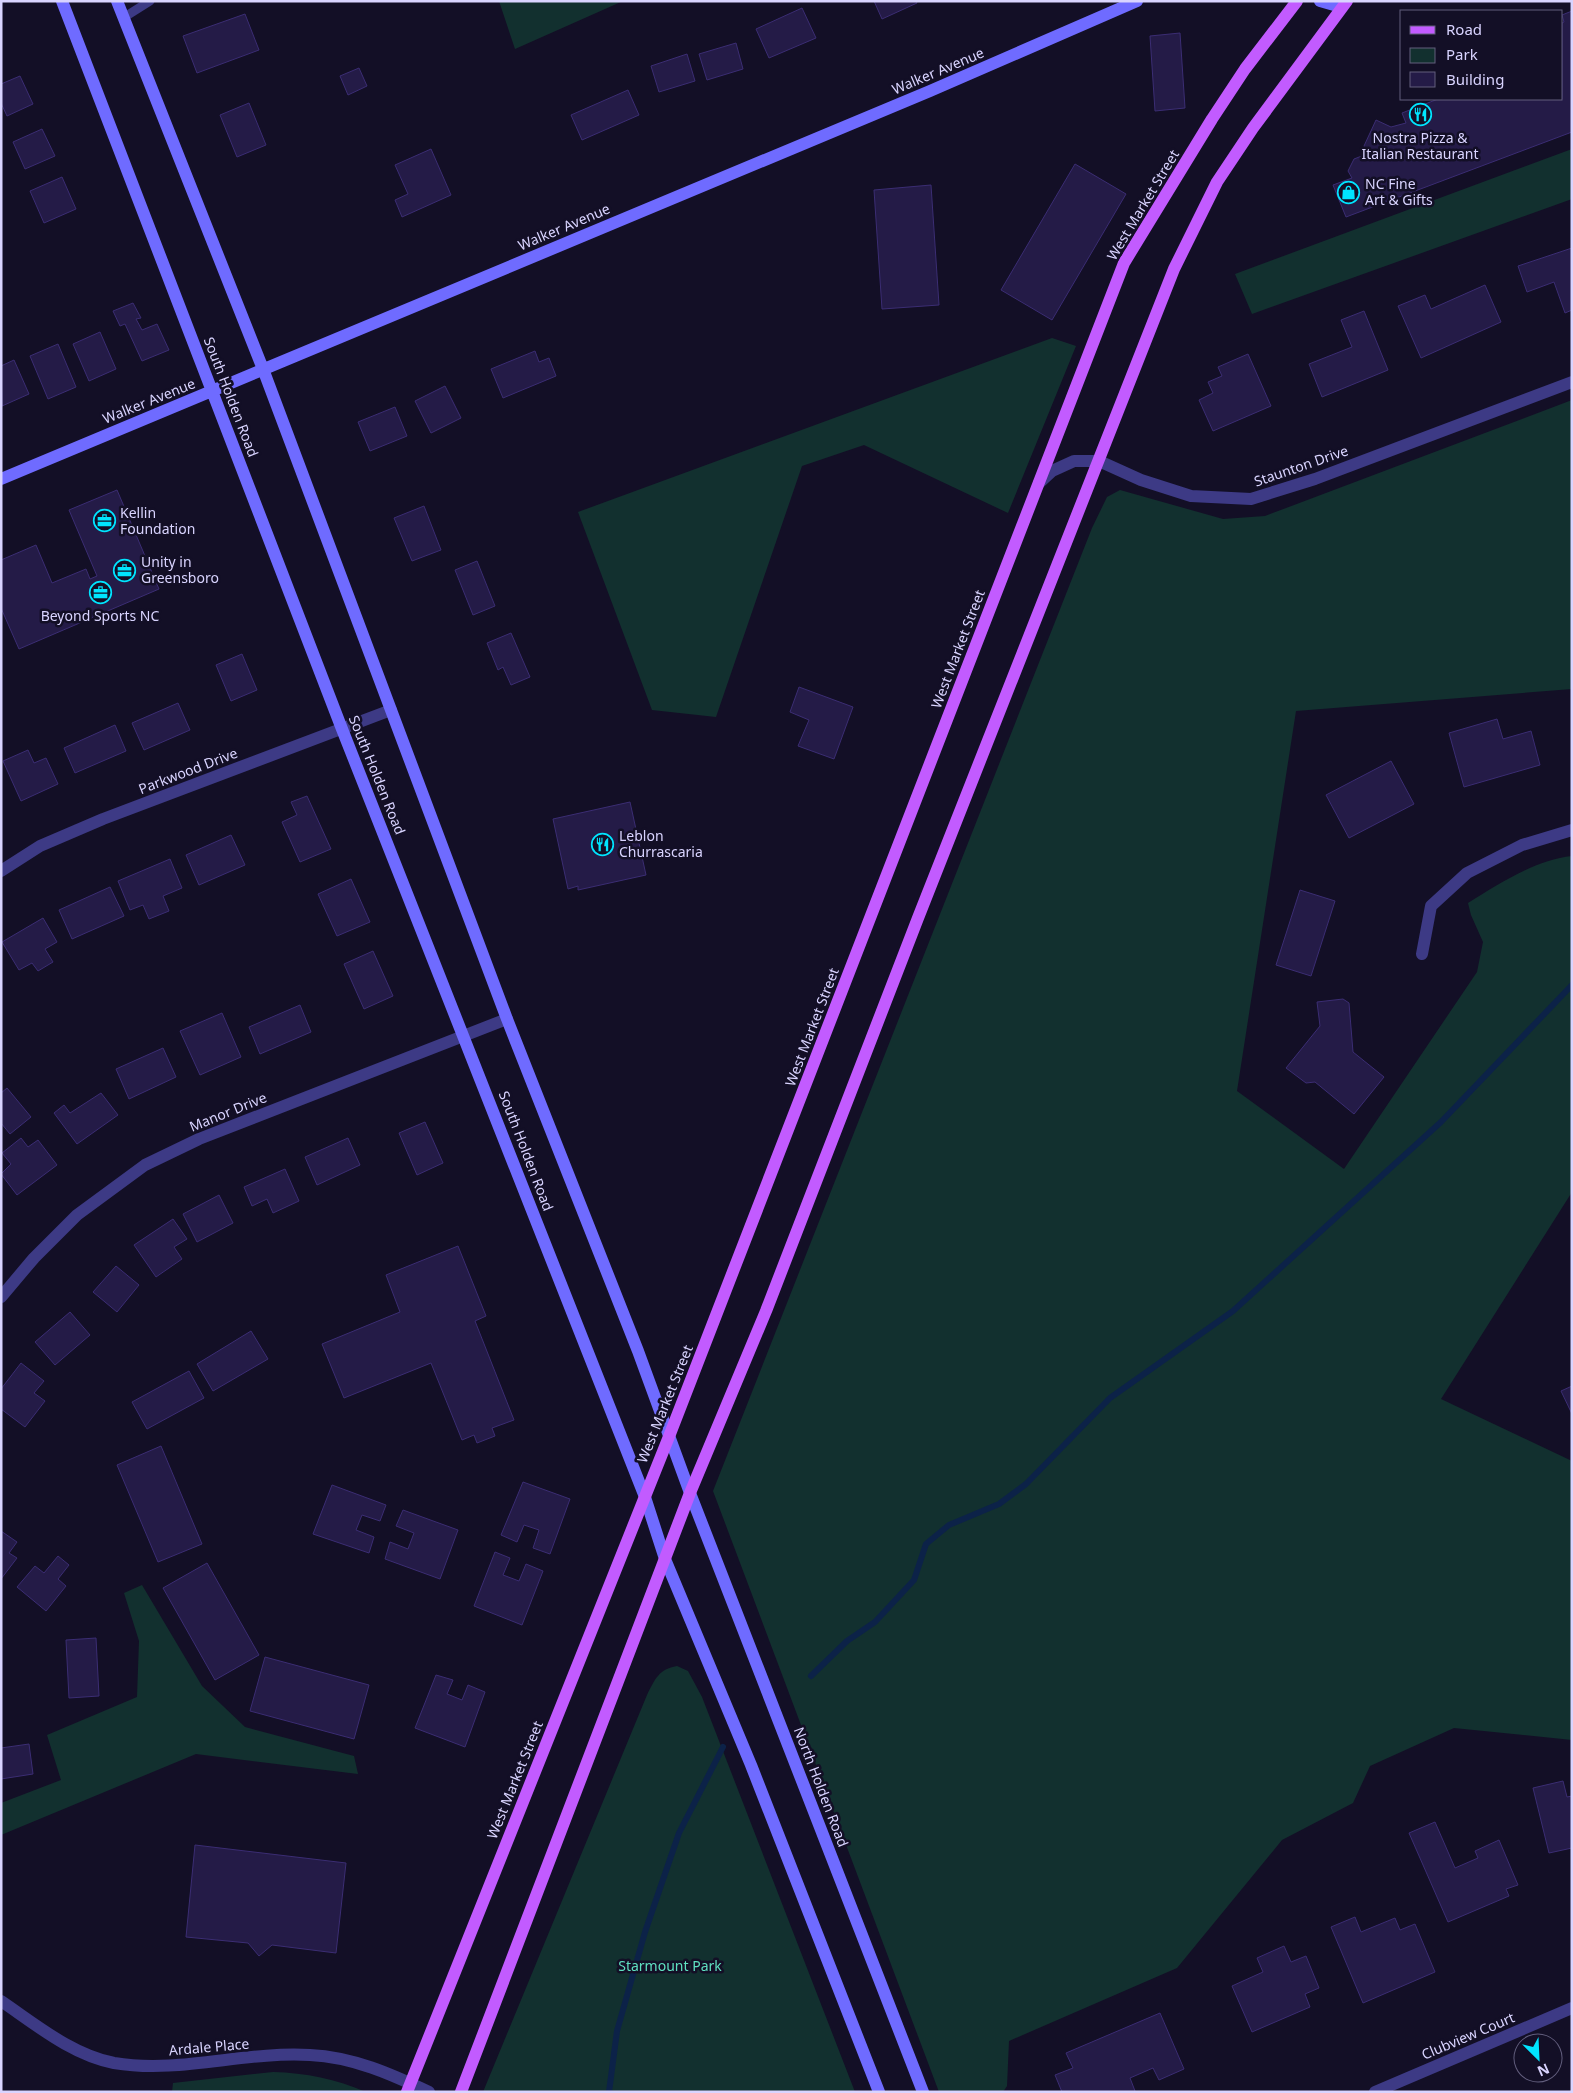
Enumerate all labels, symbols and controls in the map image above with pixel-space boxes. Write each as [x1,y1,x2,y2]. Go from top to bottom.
legend [1400,10,1563,100]
text: Road [1446,19,1482,39]
street label: Walker Avenue [889,43,987,98]
text: Park [1446,44,1478,64]
text: Building [1446,69,1504,89]
restaurant icon: Nostra Pizza & Italian Restaurant [1408,103,1432,127]
place label: Nostra Pizza & Italian Restaurant [1362,128,1478,163]
street label: West Market Street [1102,146,1183,263]
place label: NC Fine Art & Gifts [1365,174,1433,209]
shop icon: NC Fine Art & Gifts [1337,180,1361,204]
street label: Walker Avenue [515,199,613,254]
street label: South Holden Road [200,334,263,460]
street label: Walker Avenue [100,373,198,428]
street label: Staunton Drive [1251,441,1351,491]
place label: Kellin Foundation [120,503,195,538]
office icon: Kellin Foundation [92,509,116,533]
place label: Unity in Greensboro [141,552,219,587]
office icon: Unity in Greensboro [113,558,137,582]
office icon: Beyond Sports NC [88,581,112,605]
street label: West Market Street [926,587,989,711]
place label: Beyond Sports NC [41,606,159,625]
street label: South Holden Road [345,712,410,837]
street label: Parkwood Drive [136,743,240,798]
place label: Leblon Churrascaria [619,826,703,861]
restaurant icon: Leblon Churrascaria [591,832,615,856]
street label: West Market Street [780,965,843,1089]
street label: Manor Drive [186,1087,269,1136]
street label: South Holden Road [495,1088,558,1214]
street label: West Market Street [632,1342,697,1466]
street label: West Market Street [482,1718,547,1842]
street label: North Holden Road [790,1724,853,1850]
park label: Starmount Park [618,1956,722,1975]
street label: Clubview Court [1418,2007,1517,2064]
north arrow [1513,2033,1563,2083]
street label: Ardale Place [168,2034,250,2059]
text: N [1534,2059,1553,2081]

